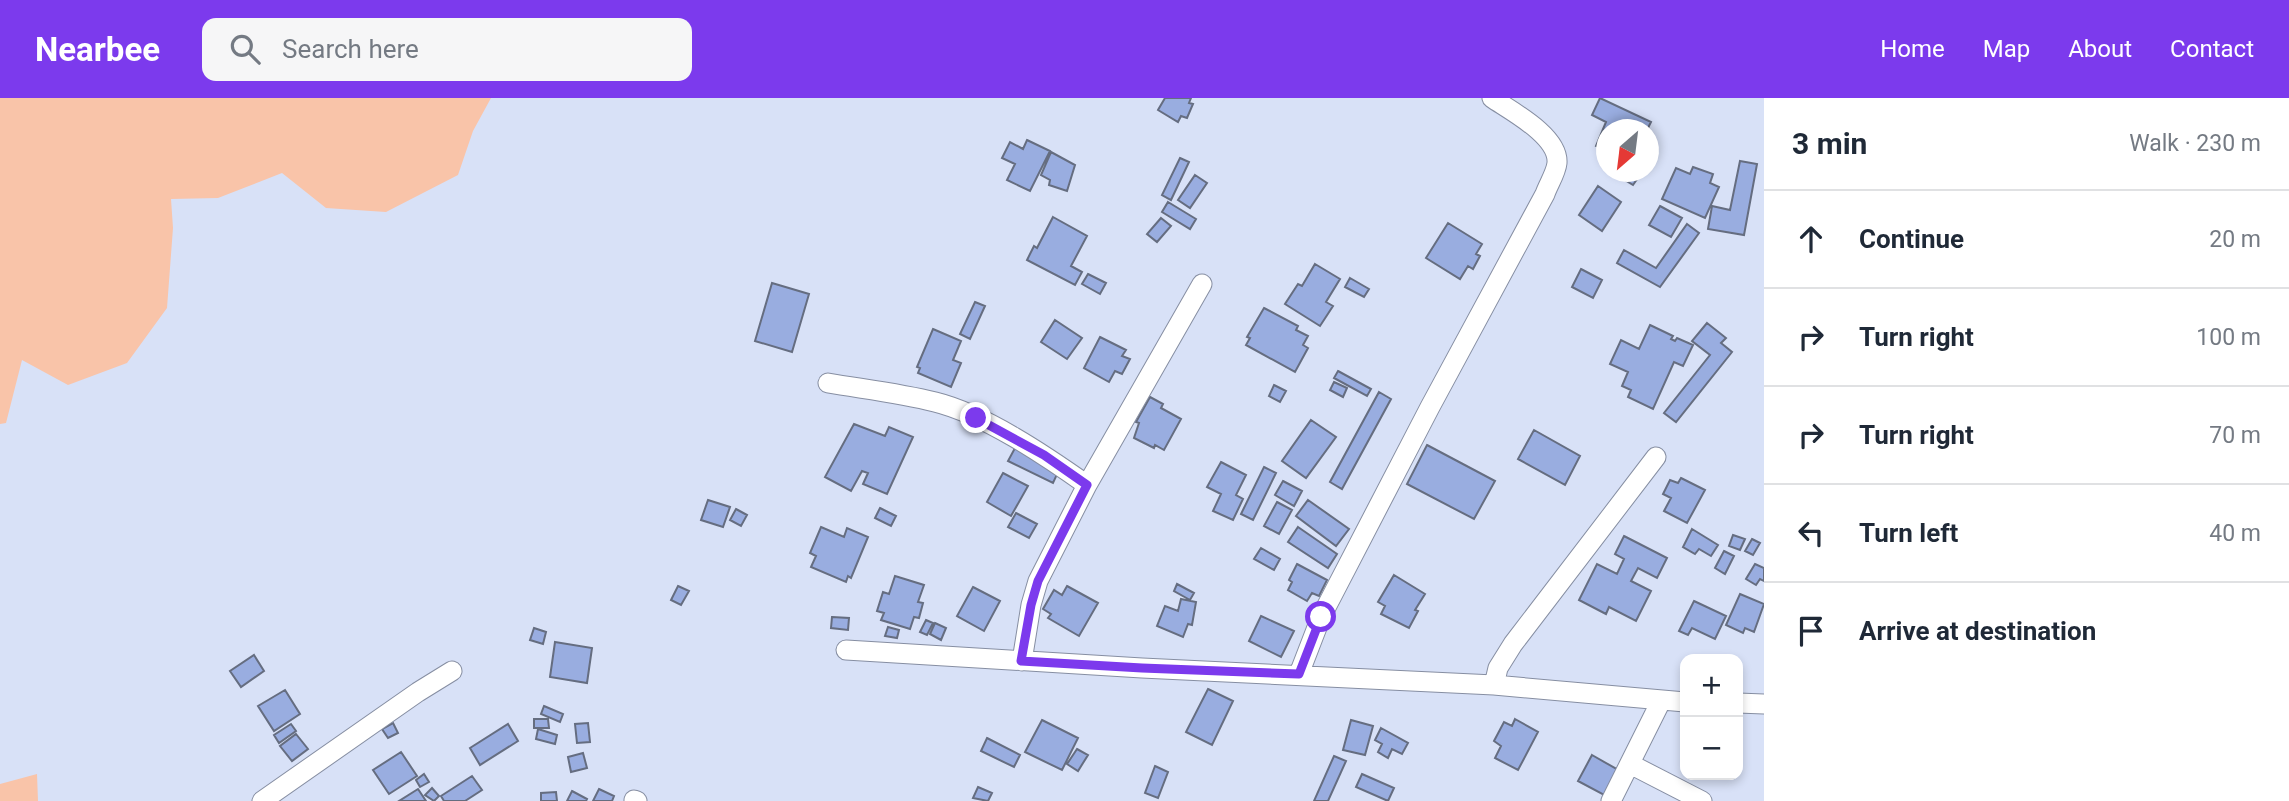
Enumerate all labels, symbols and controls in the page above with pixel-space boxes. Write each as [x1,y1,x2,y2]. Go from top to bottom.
search box [202,18,692,81]
text: Nearbee [35,30,160,69]
icon: search [226,30,264,68]
text: Search here [282,34,419,64]
text: Home [1880,35,1945,63]
text: Map [1983,35,2030,63]
text: About [2068,35,2132,63]
text: Contact [2170,35,2254,63]
north arrow [1596,119,1659,182]
text: 3 min [1792,126,1867,161]
text: Walk · 230 m [2129,130,2261,157]
icon: ahead [1792,220,1830,258]
text: Continue [1859,224,1964,254]
text: 20 m [2209,226,2261,253]
icon: right [1792,318,1830,356]
text: Turn right [1859,322,1974,352]
text: 100 m [2196,324,2261,351]
route end [960,402,991,433]
icon: right [1792,416,1830,454]
text: Turn right [1859,420,1974,450]
text: 70 m [2209,422,2261,449]
icon: left [1792,514,1830,552]
text: Turn left [1859,518,1958,548]
text: 40 m [2209,520,2261,547]
route start [1305,601,1336,632]
icon: arrive [1792,612,1830,650]
text: Arrive at destination [1859,616,2096,646]
map controls [1680,654,1743,780]
button: + [1680,654,1743,717]
button: − [1680,717,1743,780]

